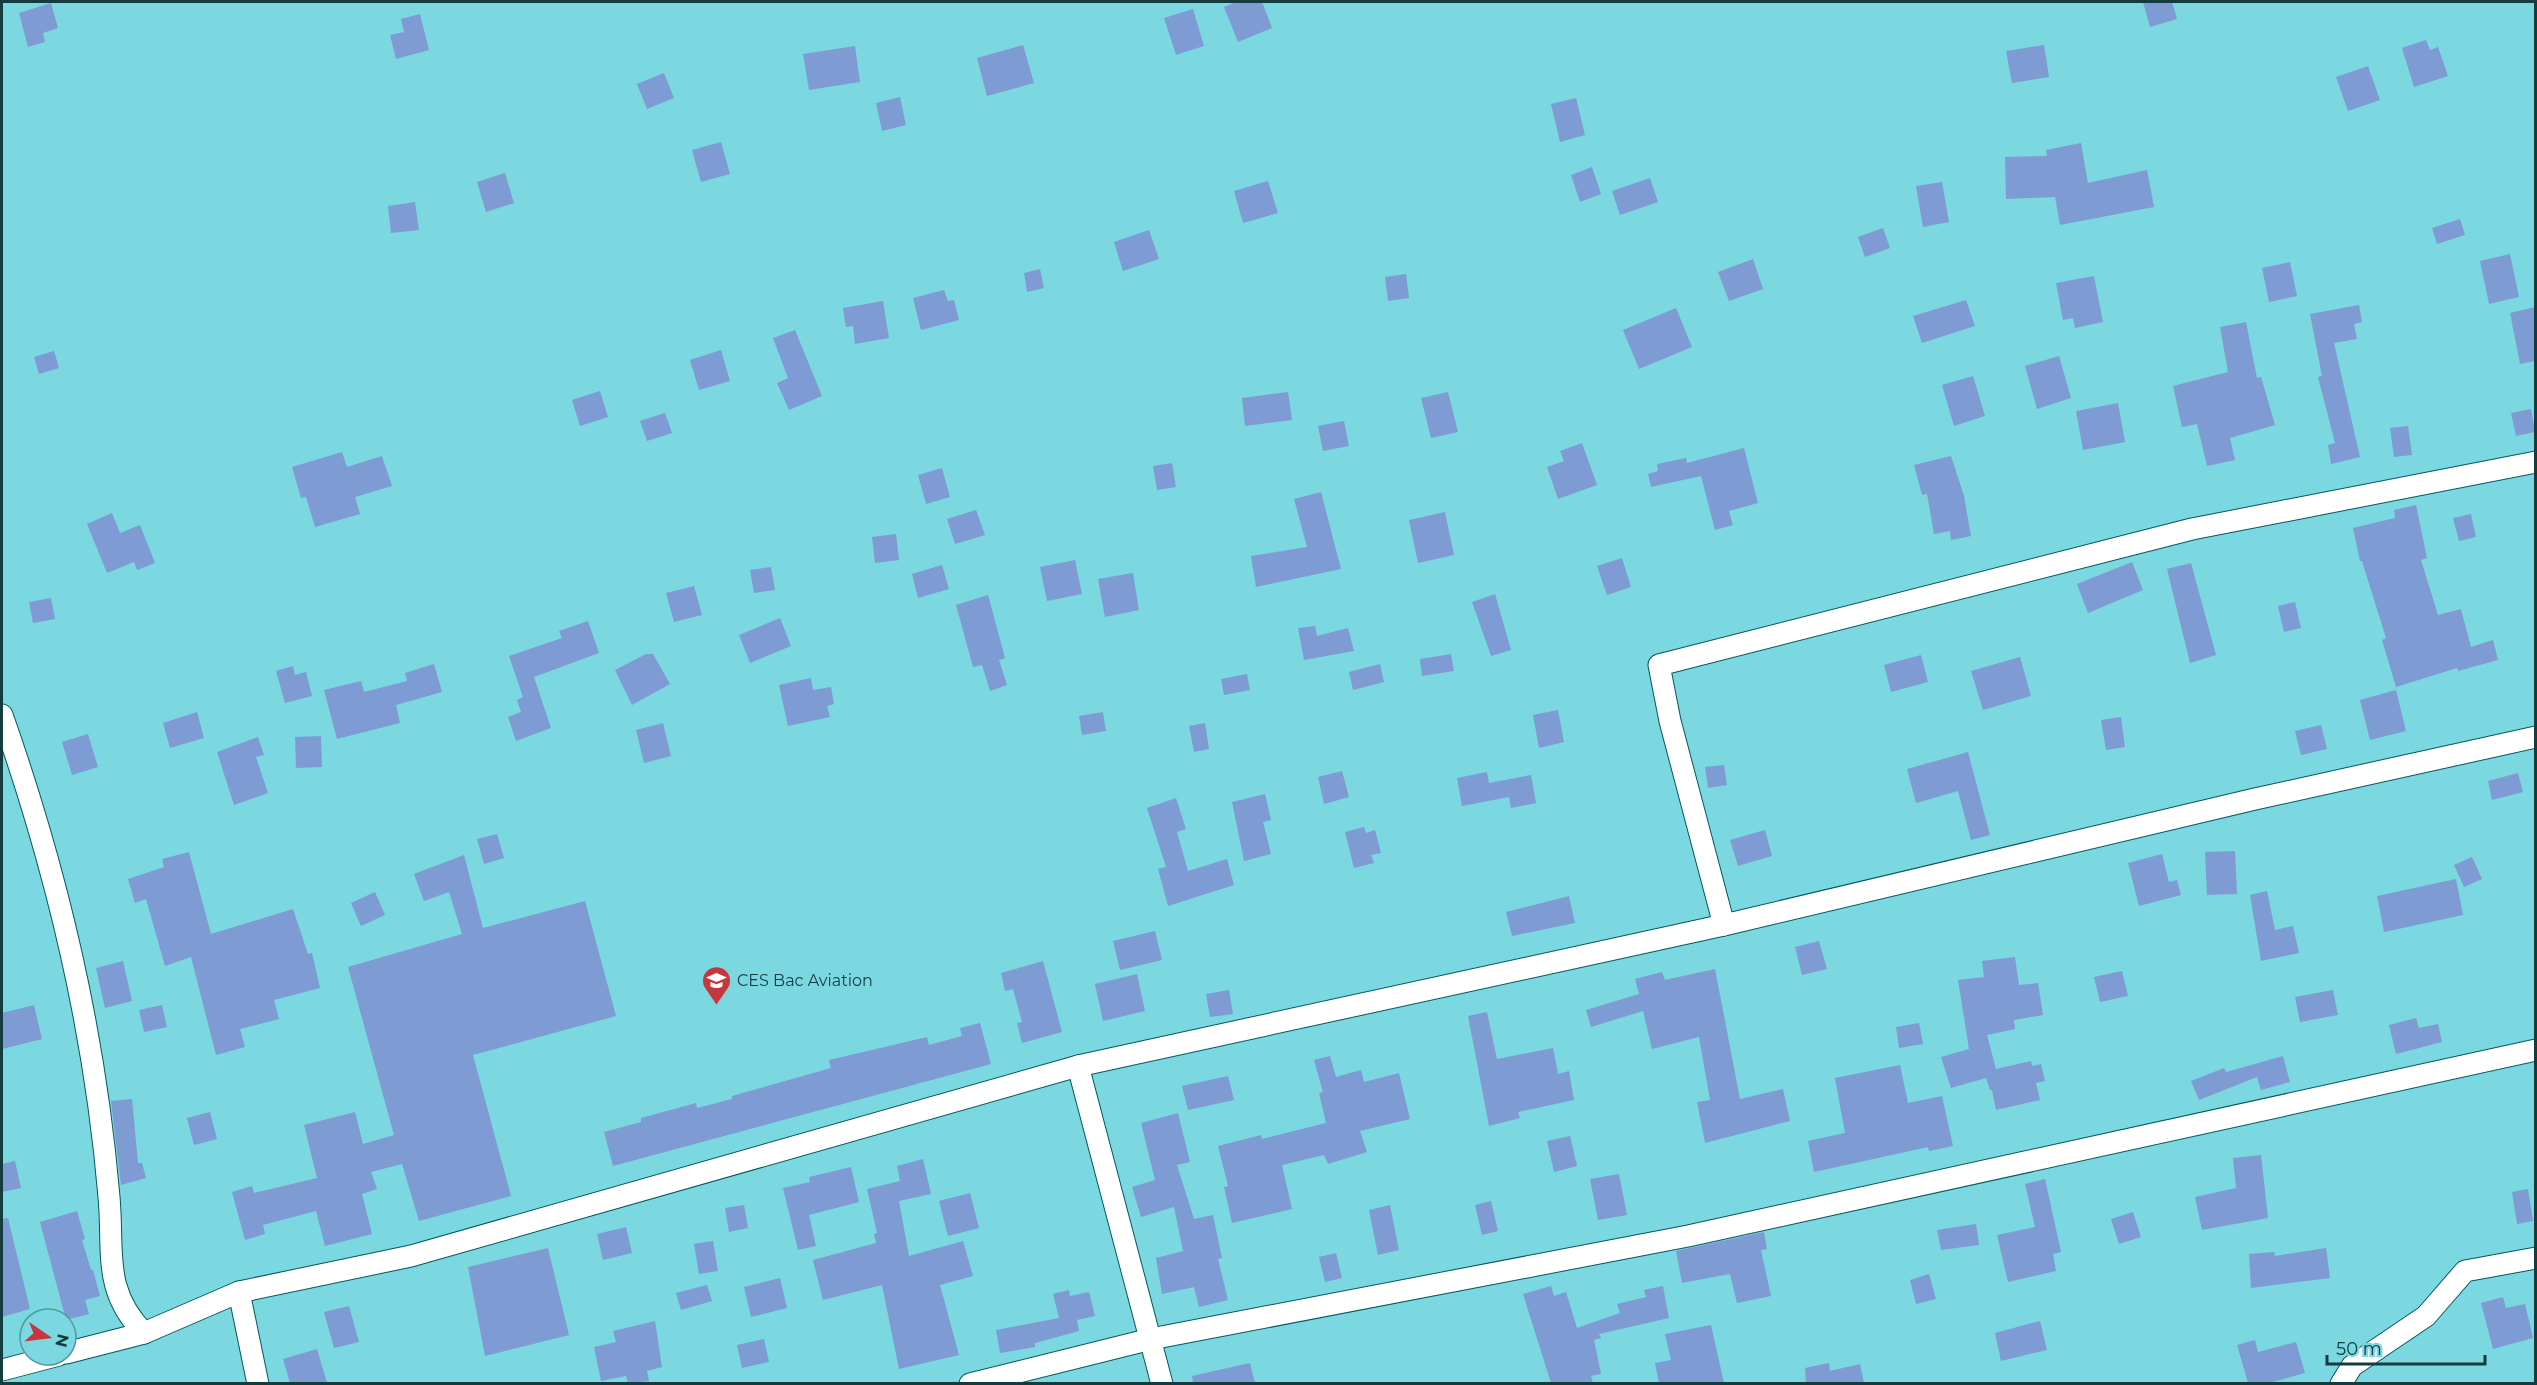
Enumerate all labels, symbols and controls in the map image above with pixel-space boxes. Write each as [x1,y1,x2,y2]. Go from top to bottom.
school or university icon: CES Bac Aviation [700,964,732,1006]
place label: CES Bac Aviation [737,971,873,990]
north arrow [18,1307,78,1367]
scale bar [2327,1328,2484,1366]
text: N [51,1332,73,1349]
text: 50 m [2336,1338,2382,1360]

